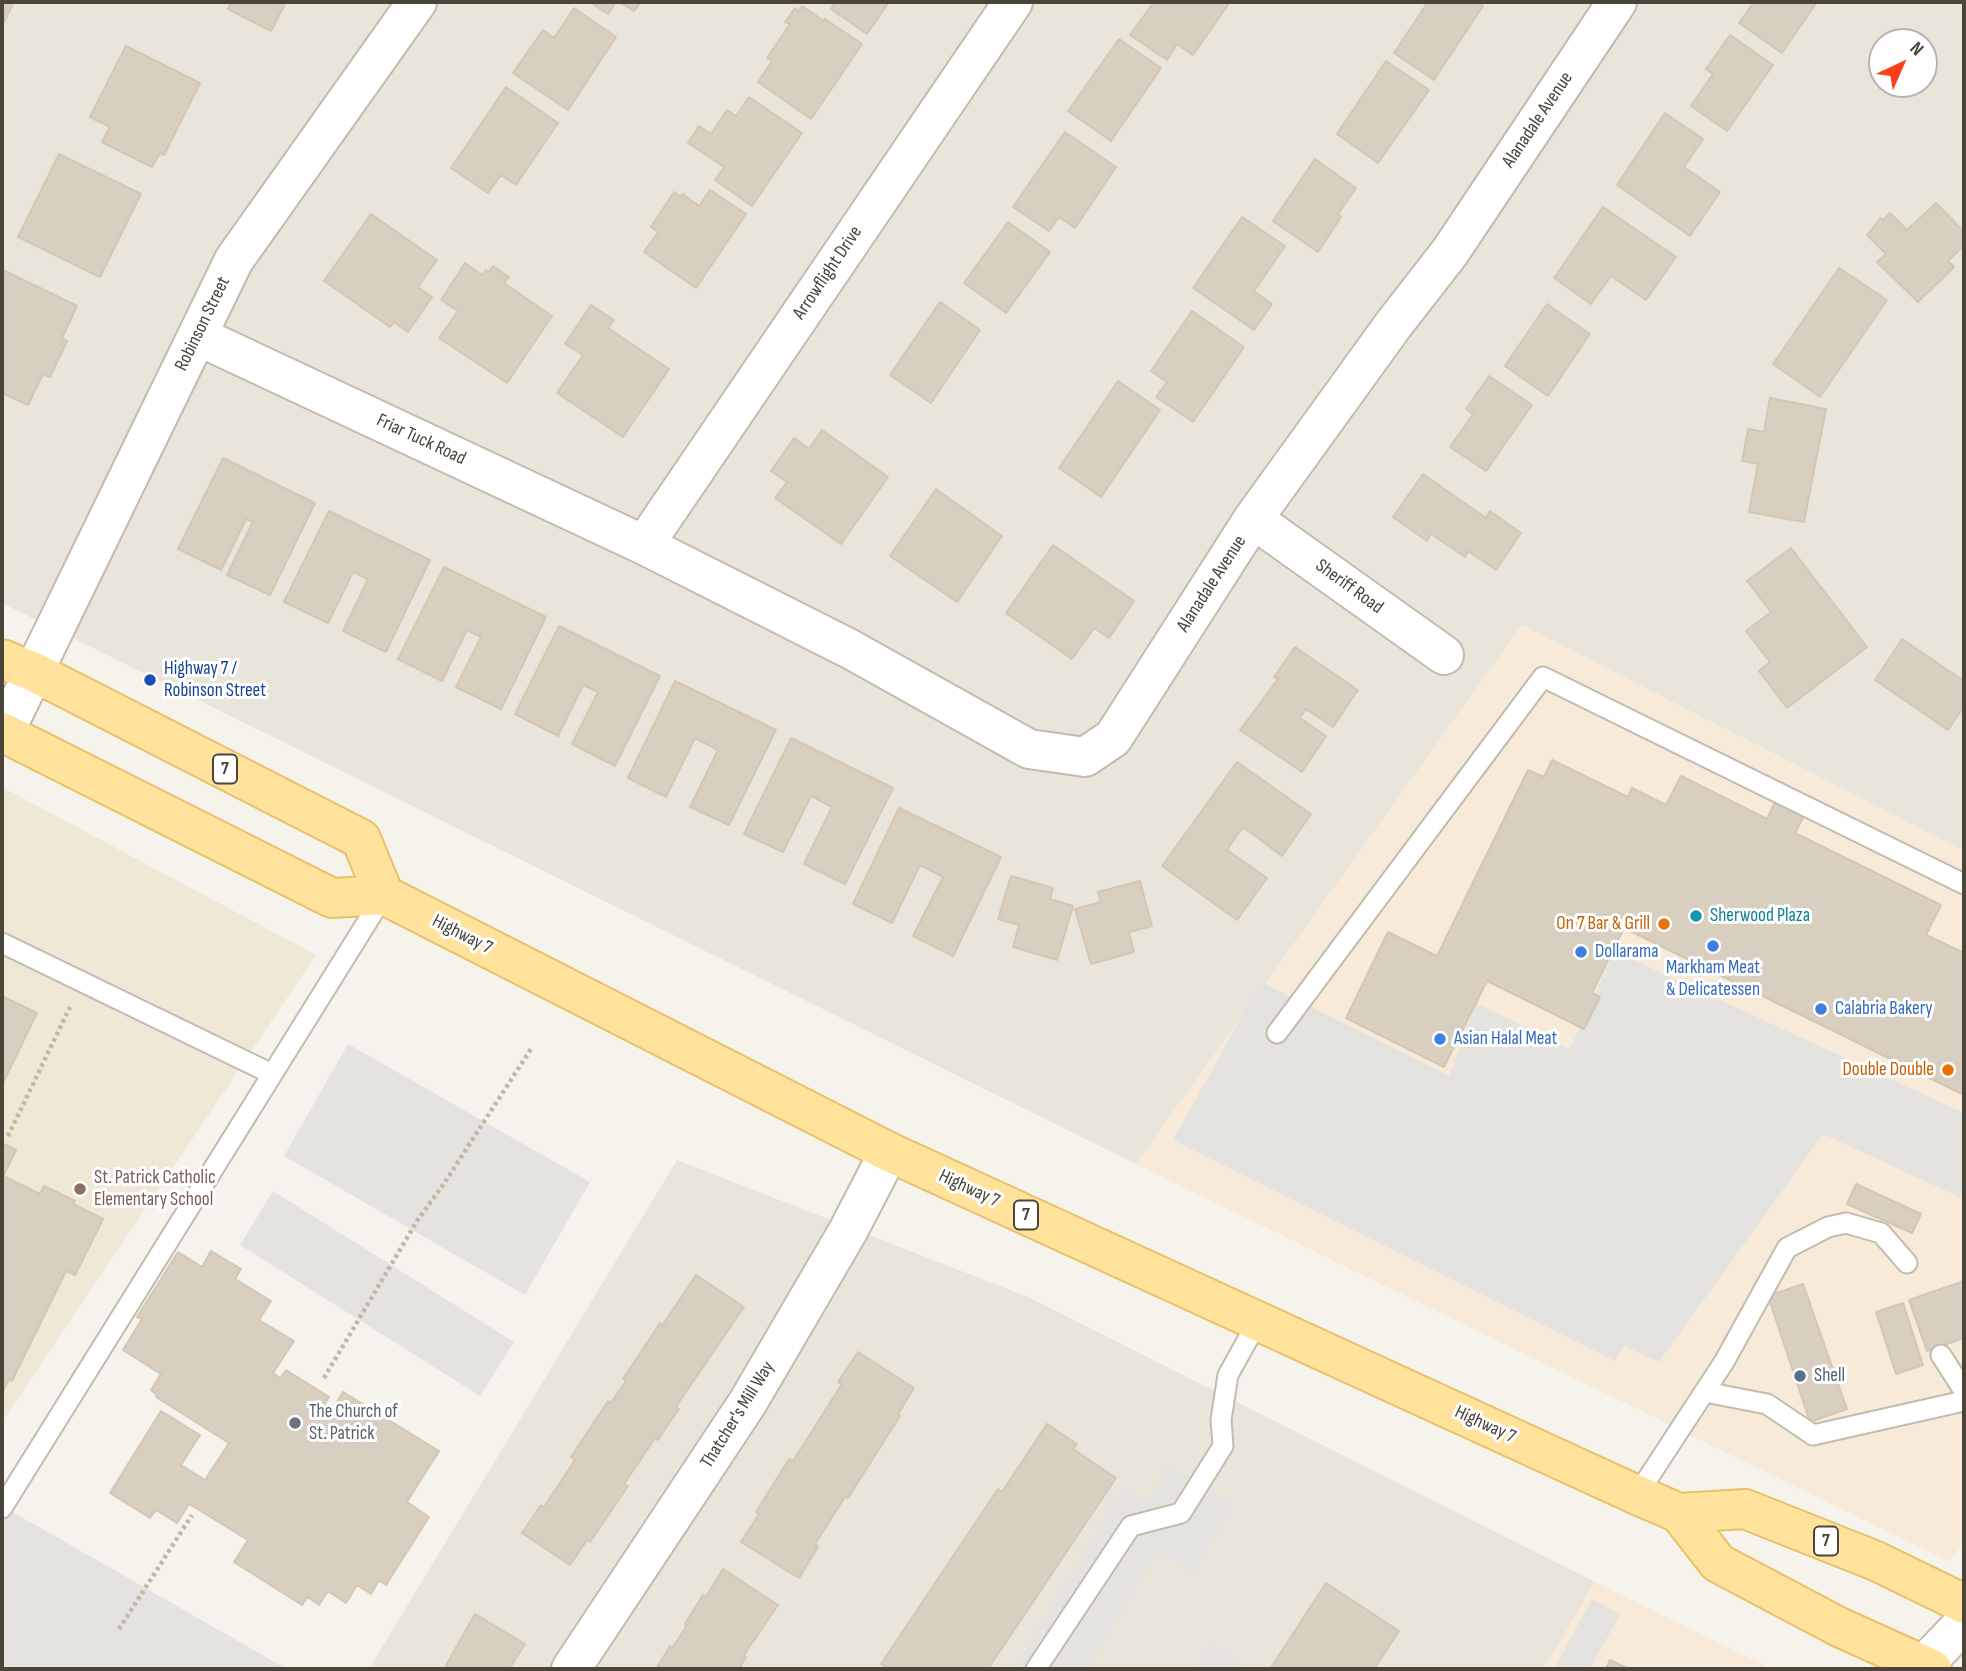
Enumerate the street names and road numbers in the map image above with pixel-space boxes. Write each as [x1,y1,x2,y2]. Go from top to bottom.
street label: Alanadale Avenue [1498,68,1578,172]
street label: Arrowflight Drive [788,222,868,324]
street label: Robinson Street [170,273,236,375]
street label: Friar Tuck Road [373,409,469,471]
street label: Alanadale Avenue [1172,531,1252,637]
street label: Sheriff Road [1311,555,1387,619]
road number: 7 [213,754,237,784]
street label: Highway 7 [428,910,496,960]
street label: Highway 7 [935,1165,1003,1213]
road number: 7 [1014,1200,1038,1230]
street label: Thatcher's Mill Way [696,1357,780,1473]
street label: Highway 7 [1451,1401,1519,1449]
road number: 7 [1814,1526,1838,1556]

